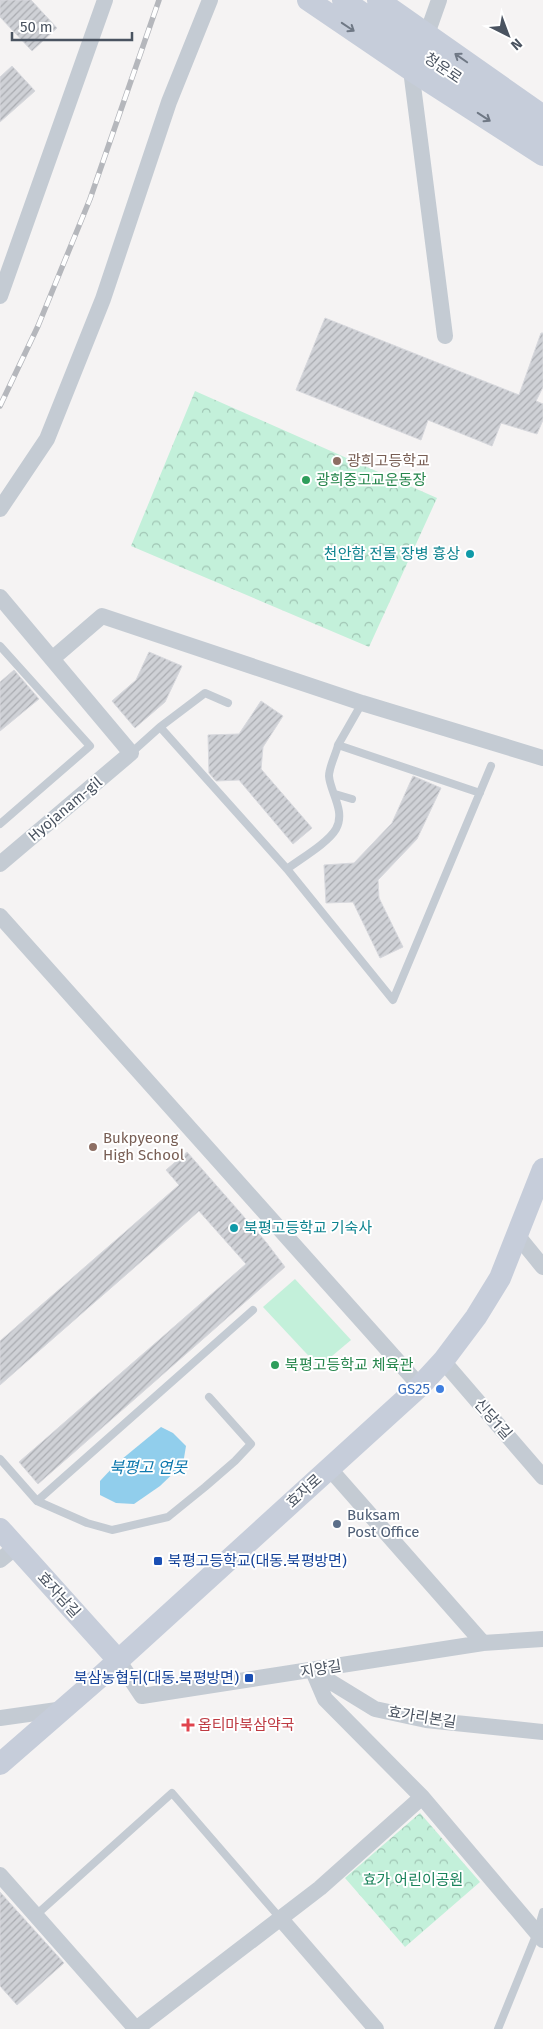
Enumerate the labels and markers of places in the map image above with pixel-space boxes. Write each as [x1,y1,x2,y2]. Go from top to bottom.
place label: 광희고등학교 [347,452,430,470]
marker: 광희고등학교 [331,455,343,467]
place label: 광희중고교운동장 [316,471,427,489]
marker: 광희중고교운동장 [300,474,312,486]
place label: 천안함 전몰 장병 흉상 [324,545,460,563]
marker: 천안함 전몰 장병 흉상 [464,548,476,560]
place label: Bukpyeong High School [103,1129,185,1164]
marker: Bukpyeong High School [87,1141,99,1153]
place label: 북평고등학교 기숙사 [244,1219,372,1237]
marker: 북평고등학교 기숙사 [228,1222,240,1234]
place label: 북평고등학교 체육관 [285,1356,413,1374]
marker: 북평고등학교 체육관 [269,1359,281,1371]
place label: GS25 [398,1380,430,1398]
marker: GS25 [434,1383,446,1395]
place label: Buksam Post Office [347,1506,420,1541]
marker: Buksam Post Office [331,1518,343,1530]
place label: 북평고등학교(대동.북평방면) [168,1552,347,1570]
marker: 북평고등학교(대동.북평방면) [152,1555,164,1567]
place label: 북삼농협뒤(대동.북평방면) [74,1669,239,1687]
marker: 북삼농협뒤(대동.북평방면) [243,1672,255,1684]
place label: 옵티마북삼약국 [198,1716,295,1734]
marker: 옵티마북삼약국 [182,1719,194,1731]

